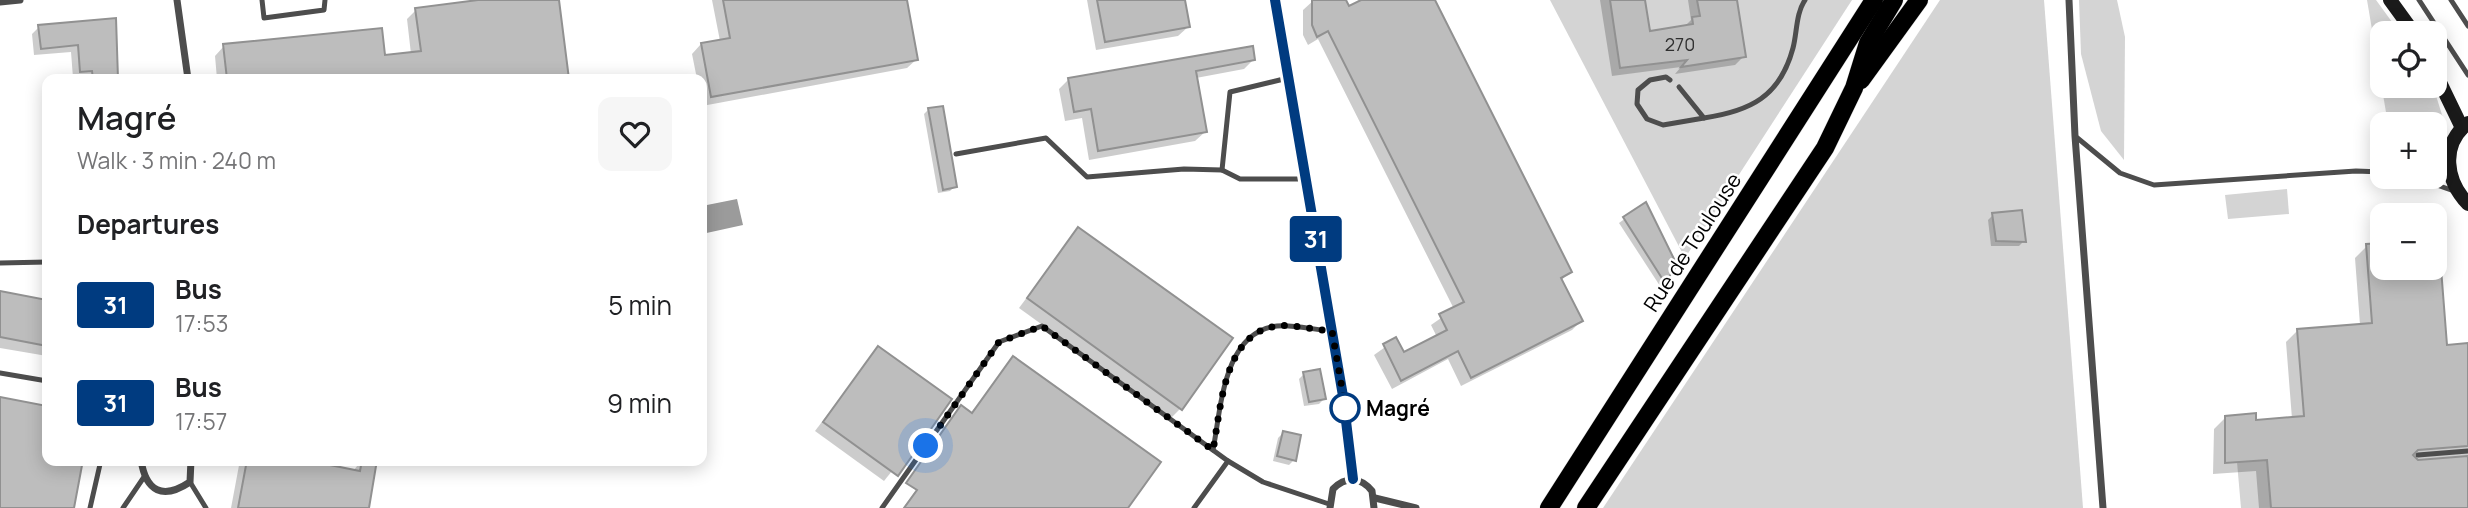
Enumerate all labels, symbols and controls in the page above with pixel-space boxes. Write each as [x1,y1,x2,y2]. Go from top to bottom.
map controls [2370,21,2447,280]
button: locate [2370,21,2447,98]
house number: 270 [1665,32,1695,56]
text: Magré [77,95,176,140]
button: heart [598,97,672,171]
button: + [2370,112,2447,189]
text: Walk · 3 min · 240 m [77,144,276,176]
street label: Rue de Toulouse [1637,167,1747,317]
button: − [2370,203,2447,280]
text: Departures [77,206,219,242]
line badge: 31 [1284,216,1348,262]
text: 31 [1304,222,1328,255]
text: Bus [175,271,222,307]
text: 5 min [608,287,672,323]
text: 31 [103,288,128,321]
text: 17:53 [175,307,228,339]
text: Bus [175,369,222,405]
text: 9 min [607,385,672,421]
text: 31 [103,386,128,419]
marker: Magré [1330,393,1360,423]
place label: Magré [1366,394,1430,422]
text: 17:57 [175,405,227,437]
your location [908,428,943,463]

